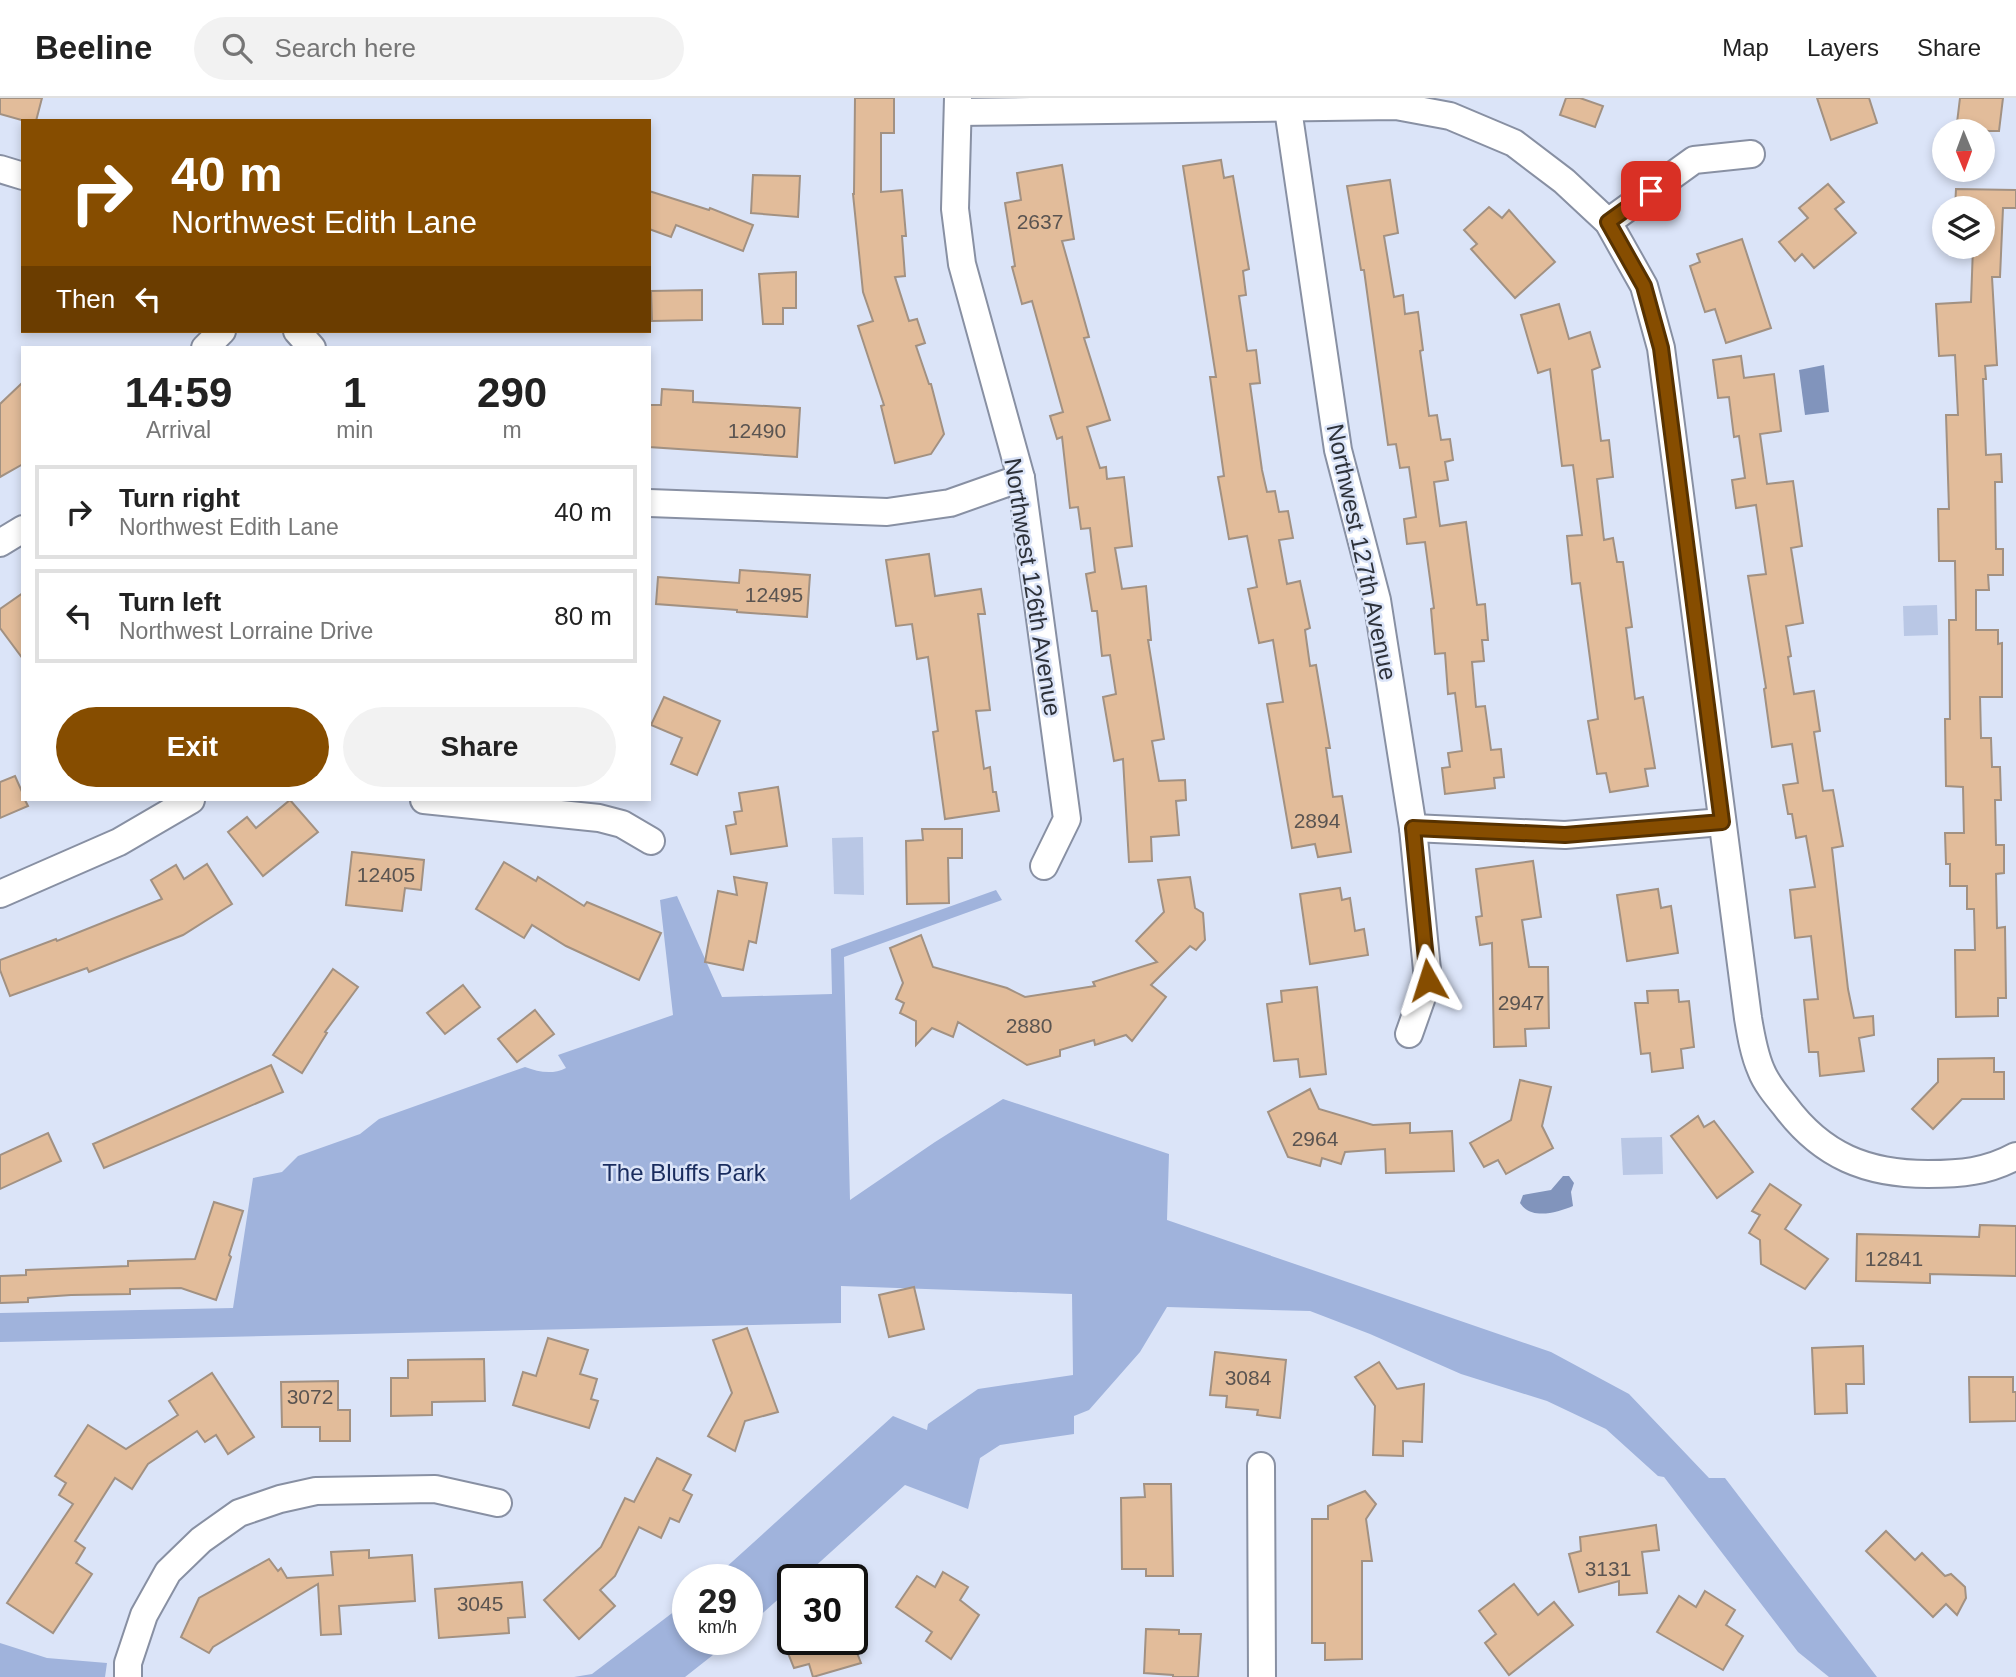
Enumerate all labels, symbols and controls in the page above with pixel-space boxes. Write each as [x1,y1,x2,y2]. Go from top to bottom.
search box [194,17,684,80]
text: Beeline [35,29,152,66]
icon: search [218,29,256,67]
text: Search here [274,33,416,63]
text: Map [1722,34,1769,61]
text: Layers [1807,34,1879,61]
text: Share [1917,34,1981,61]
north arrow [1932,119,1995,182]
map controls [1932,119,1995,259]
icon: right [56,147,147,238]
text: 40 m [171,147,283,201]
pin [1621,161,1681,221]
icon: arrive [1632,172,1670,210]
button: layers [1932,196,1995,259]
text: Northwest Edith Lane [171,204,477,240]
house number: 2637 [1017,210,1063,233]
icon: left [129,280,167,318]
text: Then [56,284,115,314]
text: 14:59 [125,369,232,416]
text: 1 [343,369,366,416]
text: 290 [477,369,547,416]
text: Arrival [146,417,211,443]
text: min [336,417,373,443]
text: m [503,417,522,443]
house number: 12490 [728,419,786,442]
street label: Northwest 127th Avenue [1322,422,1402,682]
street label: Northwest 126th Avenue [999,456,1067,718]
text: Turn right [119,483,240,513]
icon: right [60,493,98,531]
text: 40 m [554,497,612,527]
text: Northwest Edith Lane [119,514,339,540]
house number: 12495 [745,583,803,606]
text: Turn left [119,587,221,617]
icon: left [60,597,98,635]
text: 80 m [554,601,612,631]
text: Northwest Lorraine Drive [119,618,373,644]
button: Exit [56,707,329,787]
button: Share [343,707,616,787]
house number: 2894 [1294,809,1341,832]
house number: 12405 [357,863,415,886]
position arrow [1391,943,1465,1017]
house number: 2947 [1498,991,1544,1014]
house number: 2880 [1006,1014,1052,1037]
house number: 2964 [1292,1127,1339,1150]
park label: The Bluffs Park [602,1159,767,1186]
house number: 12841 [1865,1247,1923,1270]
house number: 3084 [1225,1366,1272,1389]
house number: 3072 [287,1385,333,1408]
house number: 3131 [1585,1557,1631,1580]
speed limit sign: 30 [777,1564,868,1655]
text: 29 [698,1581,737,1620]
house number: 3045 [457,1592,503,1615]
text: km/h [698,1617,737,1637]

